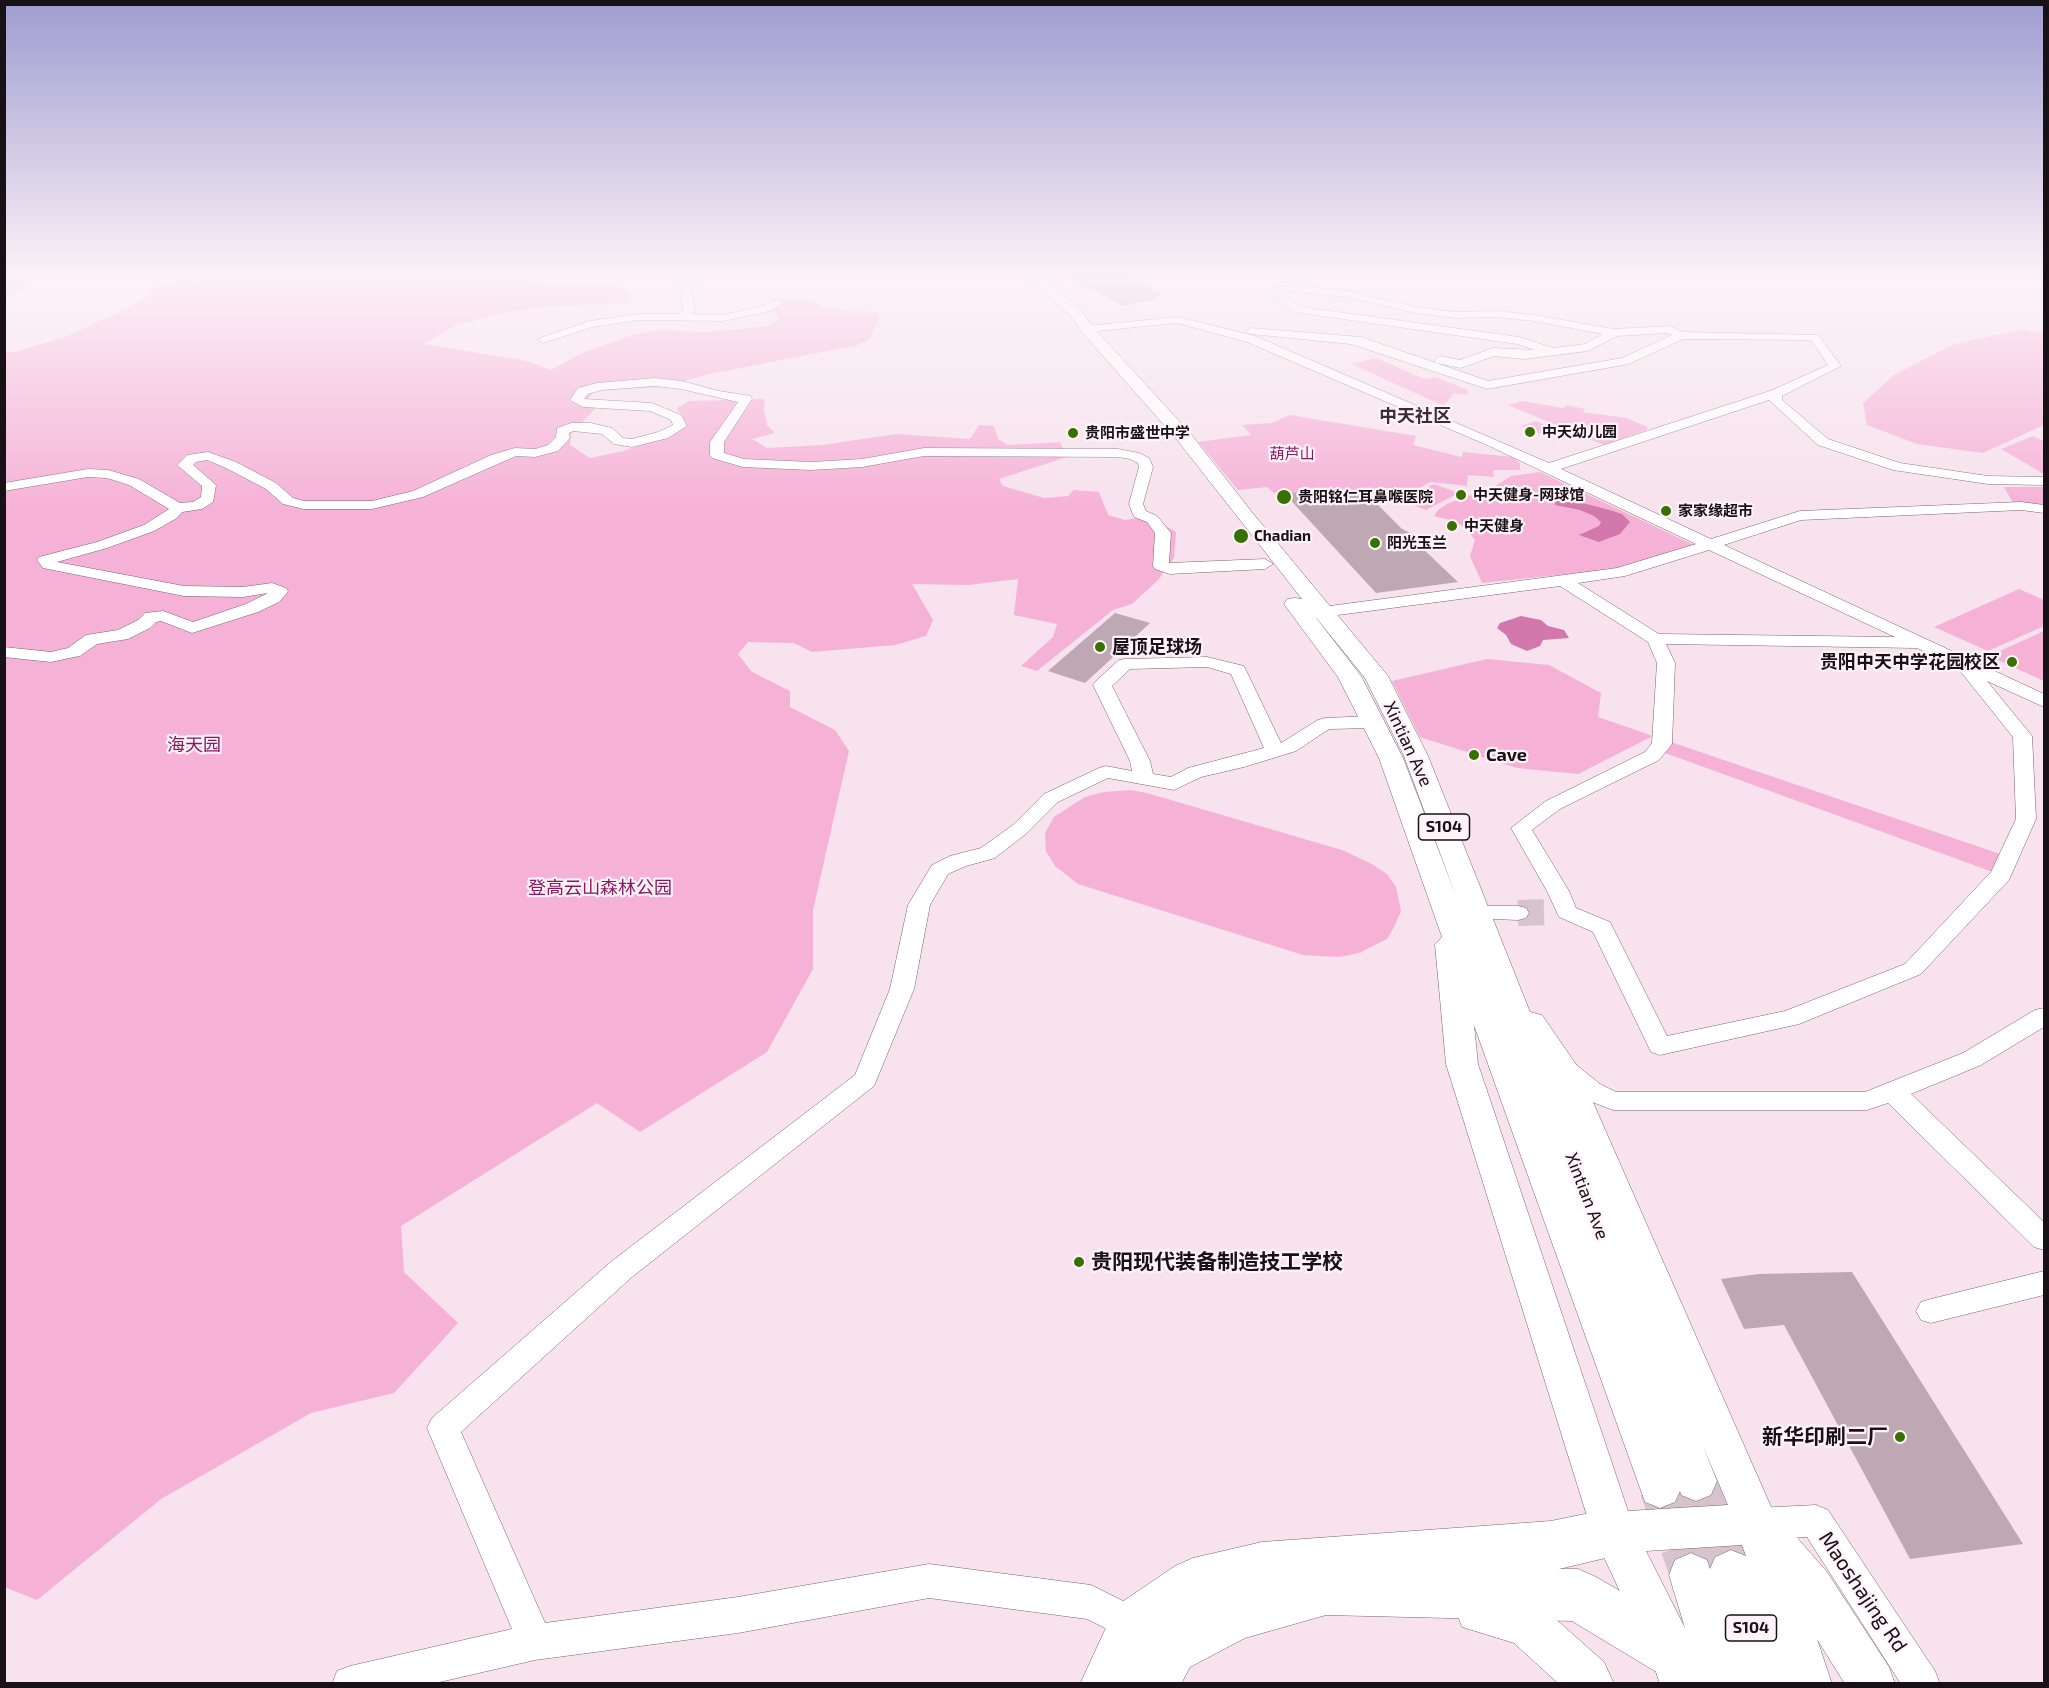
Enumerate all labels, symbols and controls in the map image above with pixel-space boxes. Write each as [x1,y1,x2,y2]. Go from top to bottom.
district label: 中天社区 [1379,405,1451,427]
place label: 中天幼儿园 [1542,423,1617,441]
place label: 贵阳市盛世中学 [1085,424,1190,442]
marker: 中天幼儿园 [1523,425,1537,439]
marker: 贵阳市盛世中学 [1066,426,1080,440]
park label: 葫芦山 [1270,445,1314,463]
place label: 中天健身-网球馆 [1473,486,1584,504]
marker: 贵阳铭仁耳鼻喉医院 [1275,488,1293,506]
place label: 贵阳铭仁耳鼻喉医院 [1298,488,1433,506]
marker: 中天健身-网球馆 [1454,488,1468,502]
place label: 家家缘超市 [1678,502,1753,520]
marker: 家家缘超市 [1659,504,1673,518]
place label: 中天健身 [1464,517,1524,535]
marker: 中天健身 [1445,519,1459,533]
marker: Chadian [1232,527,1250,545]
place label: Chadian [1254,527,1311,545]
place label: 阳光玉兰 [1387,534,1447,552]
marker: 阳光玉兰 [1368,536,1382,550]
place label: 屋顶足球场 [1112,636,1202,658]
marker: 屋顶足球场 [1093,640,1107,654]
place label: 贵阳中天中学花园校区 [1820,651,2000,673]
marker: 贵阳中天中学花园校区 [2005,655,2019,669]
street label: Xintian Ave [1379,698,1437,790]
park label: 海天园 [167,734,221,756]
place label: Cave [1486,744,1527,766]
marker: Cave [1467,748,1481,762]
road number: S104 [1418,814,1470,840]
park label: 登高云山森林公园 [528,877,672,899]
street label: Xintian Ave [1561,1149,1613,1243]
place label: 贵阳现代装备制造技工学校 [1091,1249,1343,1275]
marker: 贵阳现代装备制造技工学校 [1072,1255,1086,1269]
place label: 新华印刷二厂 [1762,1424,1888,1450]
marker: 新华印刷二厂 [1893,1430,1907,1444]
street label: Maoshajing Rd [1813,1527,1913,1657]
road number: S104 [1726,1615,1776,1641]

